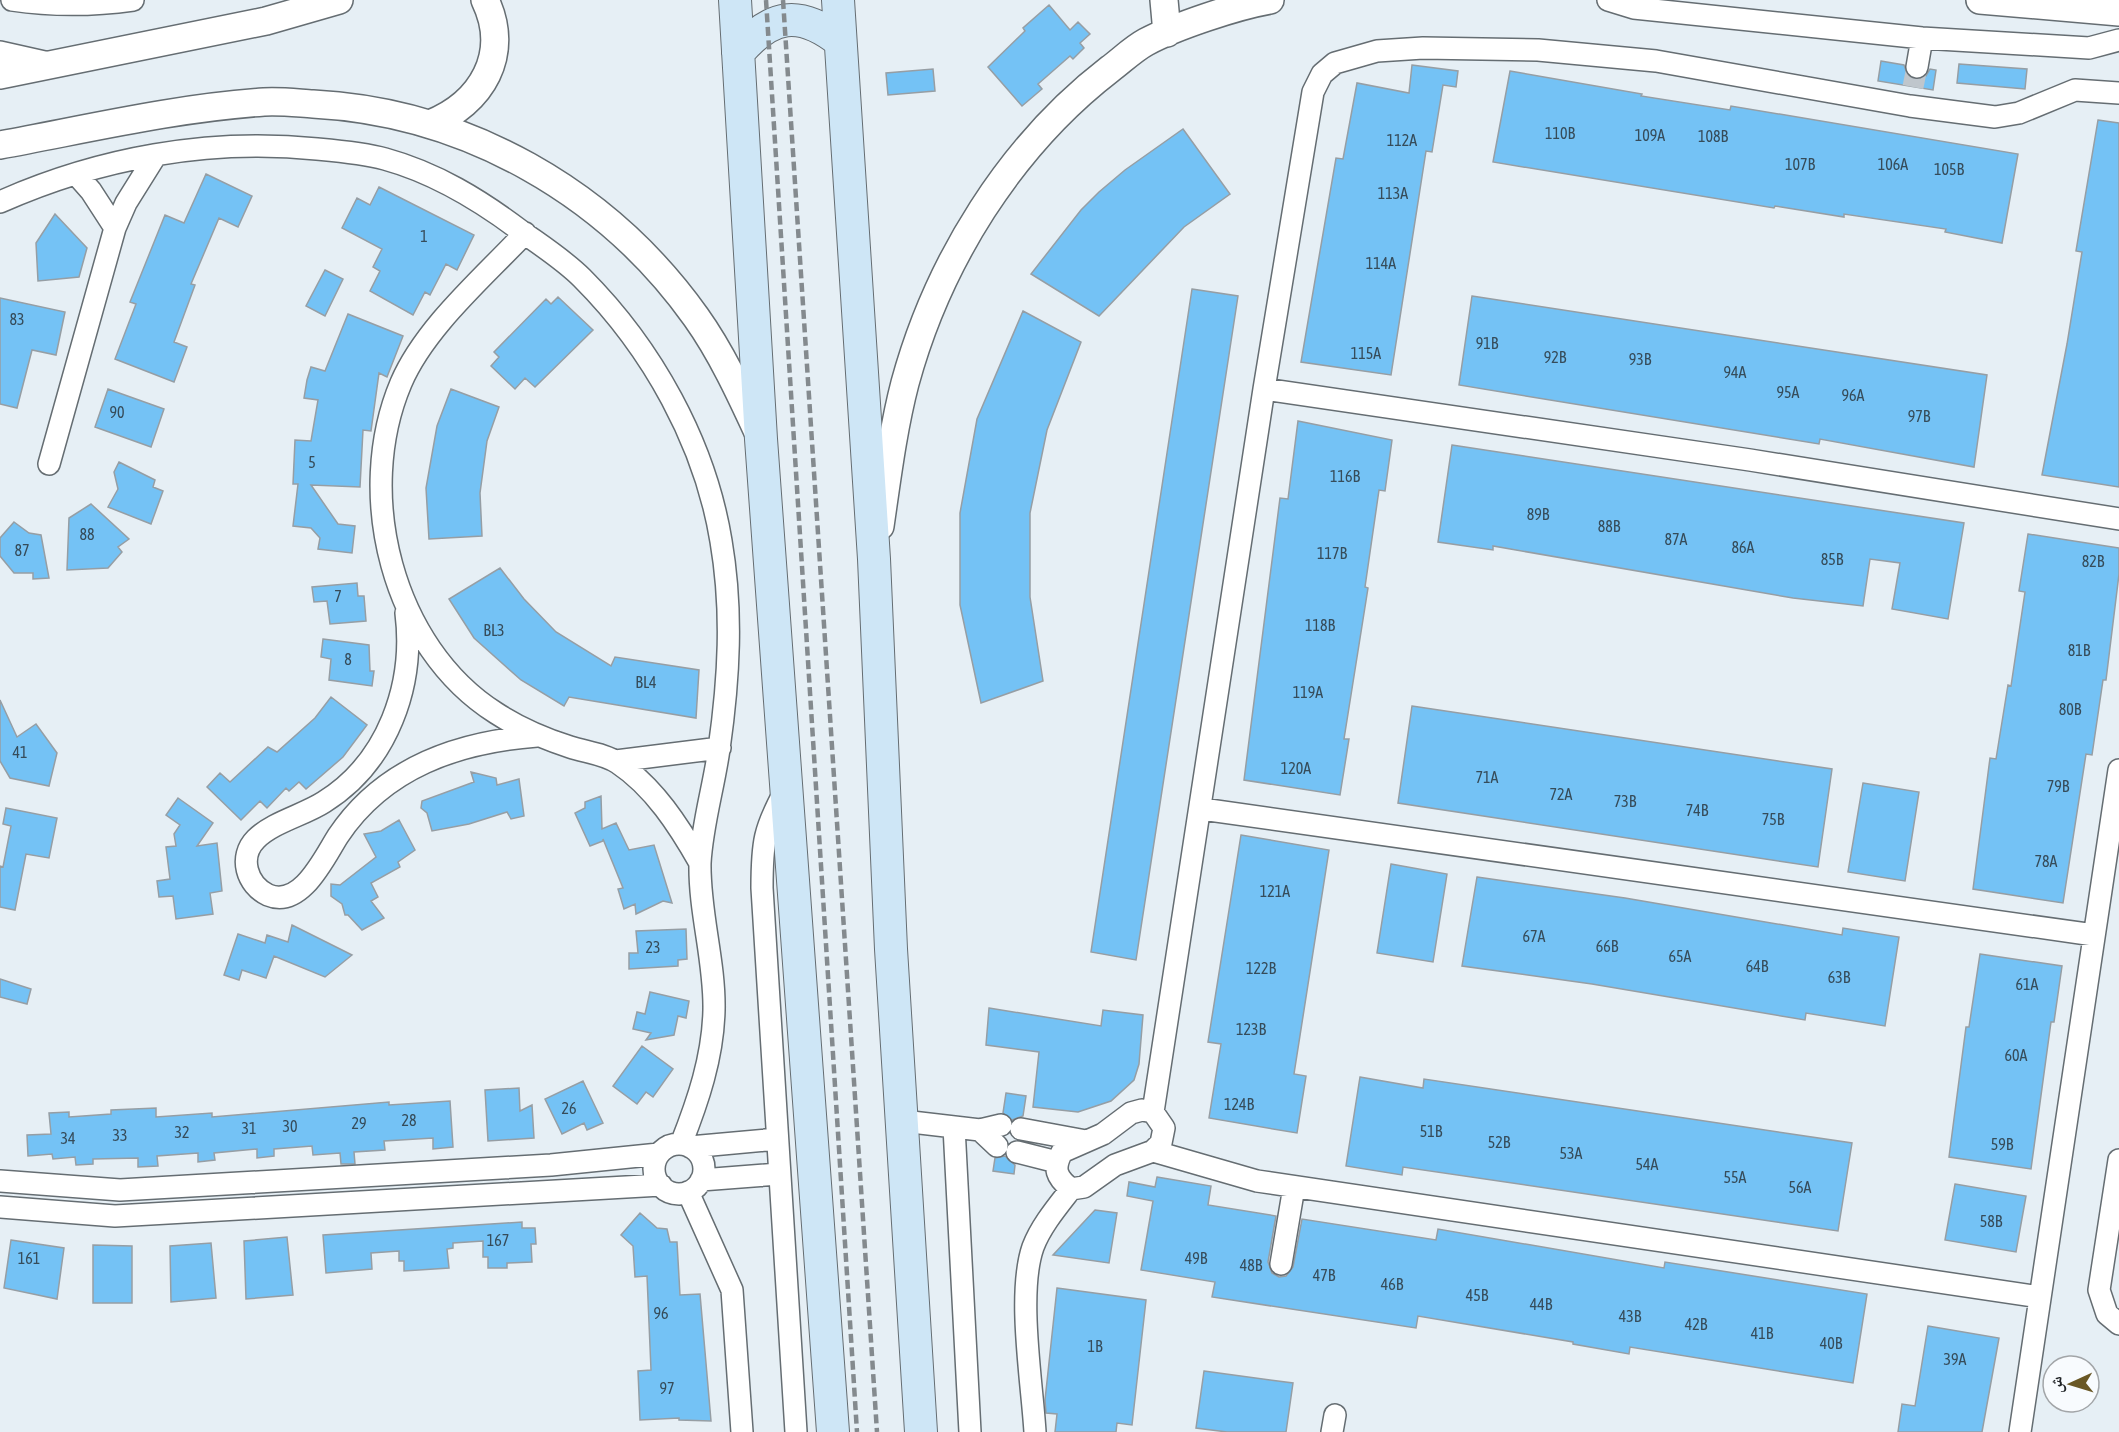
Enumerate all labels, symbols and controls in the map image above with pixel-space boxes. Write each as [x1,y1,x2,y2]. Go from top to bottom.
house number: 110B [1545,124,1575,142]
house number: 109A [1635,126,1665,144]
house number: 108B [1698,127,1728,145]
house number: 112A [1387,131,1417,149]
house number: 107B [1785,155,1815,173]
house number: 106A [1878,155,1908,173]
house number: 105B [1934,160,1964,178]
house number: 113A [1378,184,1408,202]
house number: 1 [420,227,428,245]
house number: 114A [1366,254,1396,272]
house number: 83 [9,310,25,328]
house number: 91B [1476,334,1499,352]
house number: 115A [1351,344,1381,362]
house number: 92B [1544,348,1567,366]
house number: 93B [1629,350,1652,368]
house number: 94A [1724,363,1747,381]
house number: 95A [1777,383,1800,401]
house number: 96A [1842,386,1865,404]
house number: 90 [109,403,125,421]
house number: 97B [1908,407,1931,425]
house number: 5 [308,453,316,471]
house number: 116B [1330,467,1360,485]
house number: 89B [1527,505,1550,523]
house number: 88B [1598,517,1621,535]
house number: 88 [79,525,95,543]
house number: 87A [1665,530,1688,548]
house number: 86A [1732,538,1755,556]
house number: 87 [14,541,30,559]
house number: 117B [1317,544,1347,562]
house number: 85B [1821,550,1844,568]
house number: 82B [2082,552,2105,570]
house number: 7 [334,587,342,605]
house number: 118B [1305,616,1335,634]
house number: BL3 [483,621,505,639]
house number: 81B [2068,641,2091,659]
house number: 8 [344,650,352,668]
house number: BL4 [635,673,657,691]
house number: 119A [1293,683,1323,701]
house number: 80B [2059,700,2082,718]
house number: 41 [12,743,28,761]
house number: 120A [1281,759,1311,777]
house number: 71A [1476,768,1499,786]
house number: 79B [2047,777,2070,795]
house number: 72A [1550,785,1573,803]
house number: 73B [1614,792,1637,810]
house number: 74B [1686,801,1709,819]
house number: 75B [1762,810,1785,828]
house number: 78A [2035,852,2058,870]
house number: 121A [1260,882,1290,900]
house number: 67A [1523,927,1546,945]
house number: 66B [1596,937,1619,955]
house number: 23 [645,938,661,956]
house number: 65A [1669,947,1692,965]
house number: 64B [1746,957,1769,975]
house number: 122B [1246,959,1276,977]
house number: 63B [1828,968,1851,986]
house number: 61A [2016,975,2039,993]
house number: 123B [1236,1020,1266,1038]
house number: 60A [2005,1046,2028,1064]
house number: 124B [1224,1095,1254,1113]
house number: 26 [561,1099,577,1117]
house number: 28 [401,1111,417,1129]
house number: 29 [351,1114,367,1132]
house number: 30 [282,1117,298,1135]
house number: 31 [241,1119,257,1137]
house number: 51B [1420,1122,1443,1140]
house number: 32 [174,1123,190,1141]
house number: 33 [112,1126,128,1144]
house number: 34 [60,1129,76,1147]
house number: 52B [1488,1133,1511,1151]
house number: 59B [1991,1135,2014,1153]
house number: 53A [1560,1144,1583,1162]
house number: 54A [1636,1155,1659,1173]
house number: 55A [1724,1168,1747,1186]
house number: 56A [1789,1178,1812,1196]
house number: 58B [1980,1212,2003,1230]
house number: 167 [487,1231,509,1249]
house number: 161 [18,1249,40,1267]
house number: 49B [1185,1249,1208,1267]
house number: 48B [1240,1256,1263,1274]
house number: 47B [1313,1266,1336,1284]
house number: 46B [1381,1275,1404,1293]
house number: 45B [1466,1286,1489,1304]
house number: 44B [1530,1295,1553,1313]
house number: 96 [653,1304,669,1322]
house number: 43B [1619,1307,1642,1325]
house number: 42B [1685,1315,1708,1333]
house number: 41B [1751,1324,1774,1342]
house number: 40B [1820,1334,1843,1352]
house number: 1B [1087,1337,1103,1355]
house number: 39A [1944,1350,1967,1368]
north arrow [2041,1354,2101,1414]
text: ش [2046,1376,2067,1394]
house number: 97 [659,1379,675,1397]

